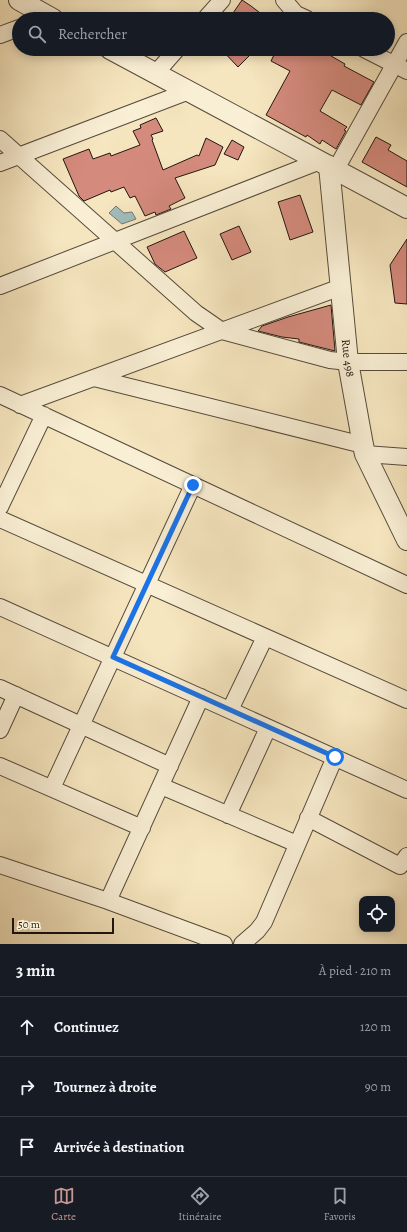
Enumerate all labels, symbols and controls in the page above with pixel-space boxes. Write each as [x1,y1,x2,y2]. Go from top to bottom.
search box [12,12,395,56]
icon: search [26,23,48,45]
text: Rechercher [58,24,127,44]
street label: Rue 498 [338,338,359,378]
route end [184,476,202,494]
route start [326,748,344,766]
map controls [359,896,395,932]
button: locate [359,896,395,932]
scale bar [12,916,114,935]
text: 50 m [18,917,40,932]
text: 3 min [16,959,55,982]
text: À pied · 210 m [319,962,391,979]
icon: ahead [16,1016,38,1038]
text: Continuez [54,1017,119,1037]
text: 120 m [360,1018,391,1035]
icon: right [16,1076,38,1098]
text: Tournez à droite [54,1077,157,1097]
text: 90 m [365,1078,391,1095]
icon: arrive [16,1136,38,1158]
text: Arrivée à destination [54,1137,185,1157]
tab: Carte [51,1185,76,1224]
tab: Itinéraire [178,1185,221,1224]
tab: Favoris [324,1185,356,1224]

